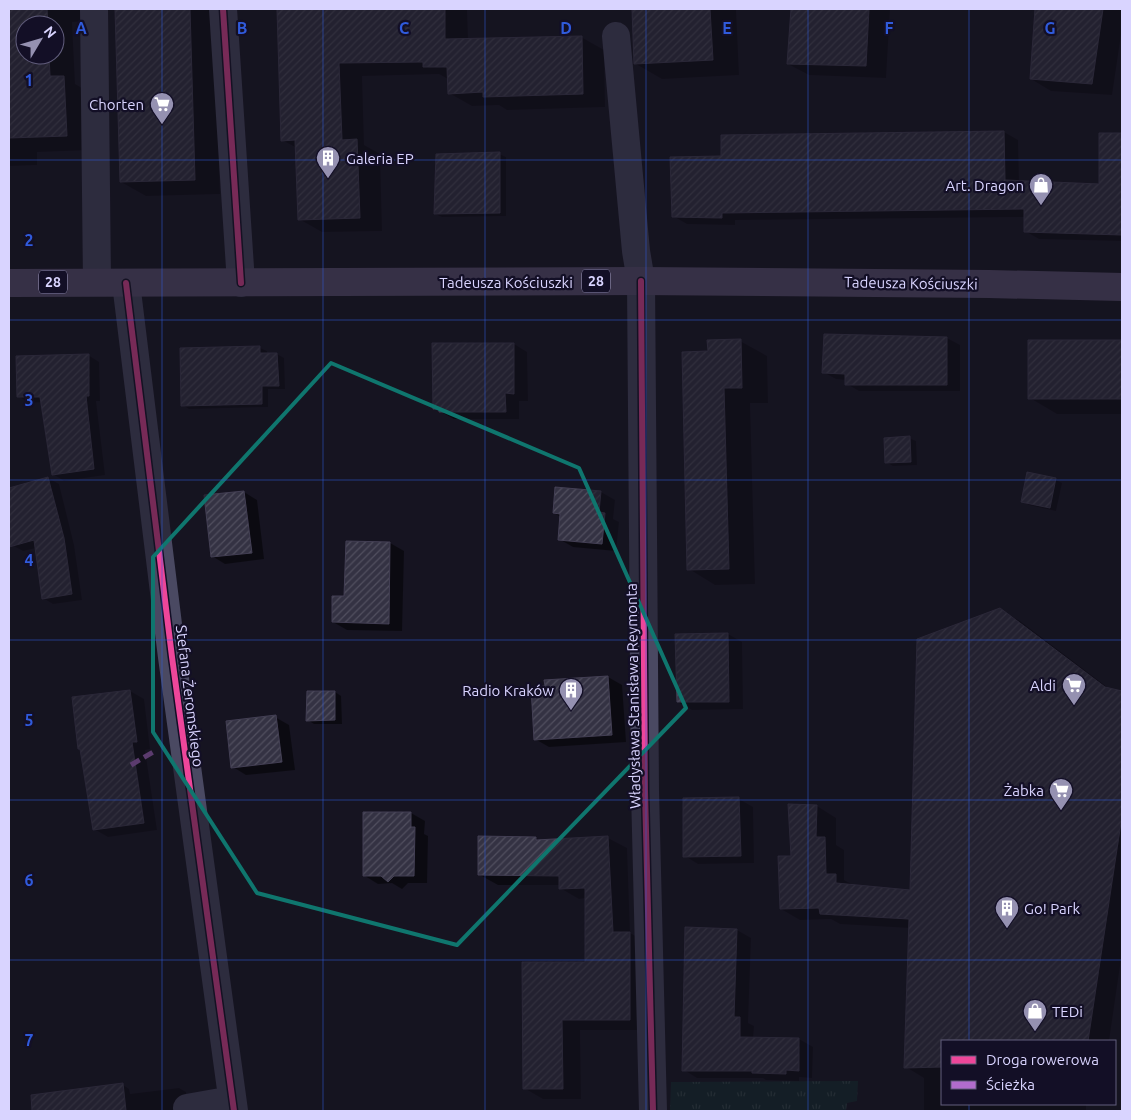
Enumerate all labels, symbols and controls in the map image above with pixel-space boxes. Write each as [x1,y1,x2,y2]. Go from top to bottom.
north arrow [15,15,65,65]
text: A [75,19,87,37]
text: B [237,19,247,37]
text: C [399,19,409,37]
text: D [560,19,572,37]
text: E [722,19,732,37]
text: F [885,19,894,37]
text: G [1044,19,1056,37]
text: N [41,23,60,41]
text: 1 [24,71,34,89]
supermarket icon: Chorten [149,91,175,125]
place label: Chorten [89,96,144,113]
building icon: Galeria EP [315,145,341,179]
place label: Galeria EP [346,150,414,167]
shop icon: Art. Dragon [1028,172,1054,206]
place label: Art. Dragon [945,177,1024,194]
text: 2 [24,231,34,249]
road number: 28 [39,270,67,294]
road number: 28 [582,270,610,292]
street label: Tadeusza Kościuszki [844,273,978,293]
street label: Tadeusza Kościuszki [439,274,573,291]
text: 3 [24,391,34,409]
text: 4 [24,551,34,569]
street label: Władysława Stanisława Reymonta [623,583,643,809]
street label: Stefana Żeromskiego [173,624,207,768]
supermarket icon: Aldi [1061,672,1087,706]
building icon: Radio Kraków [558,677,584,711]
place label: Aldi [1030,677,1056,694]
place label: Radio Kraków [462,682,554,699]
text: 5 [24,711,34,729]
supermarket icon: Żabka [1048,777,1074,811]
place label: Żabka [1004,782,1044,799]
text: 6 [24,871,34,889]
building icon: Go! Park [994,895,1020,929]
place label: Go! Park [1024,900,1081,917]
shop icon: TEDi [1022,998,1048,1032]
place label: TEDi [1052,1003,1083,1020]
text: 7 [24,1031,34,1049]
legend [941,1040,1116,1105]
text: Droga rowerowa [986,1051,1099,1068]
text: Ścieżka [986,1076,1035,1093]

